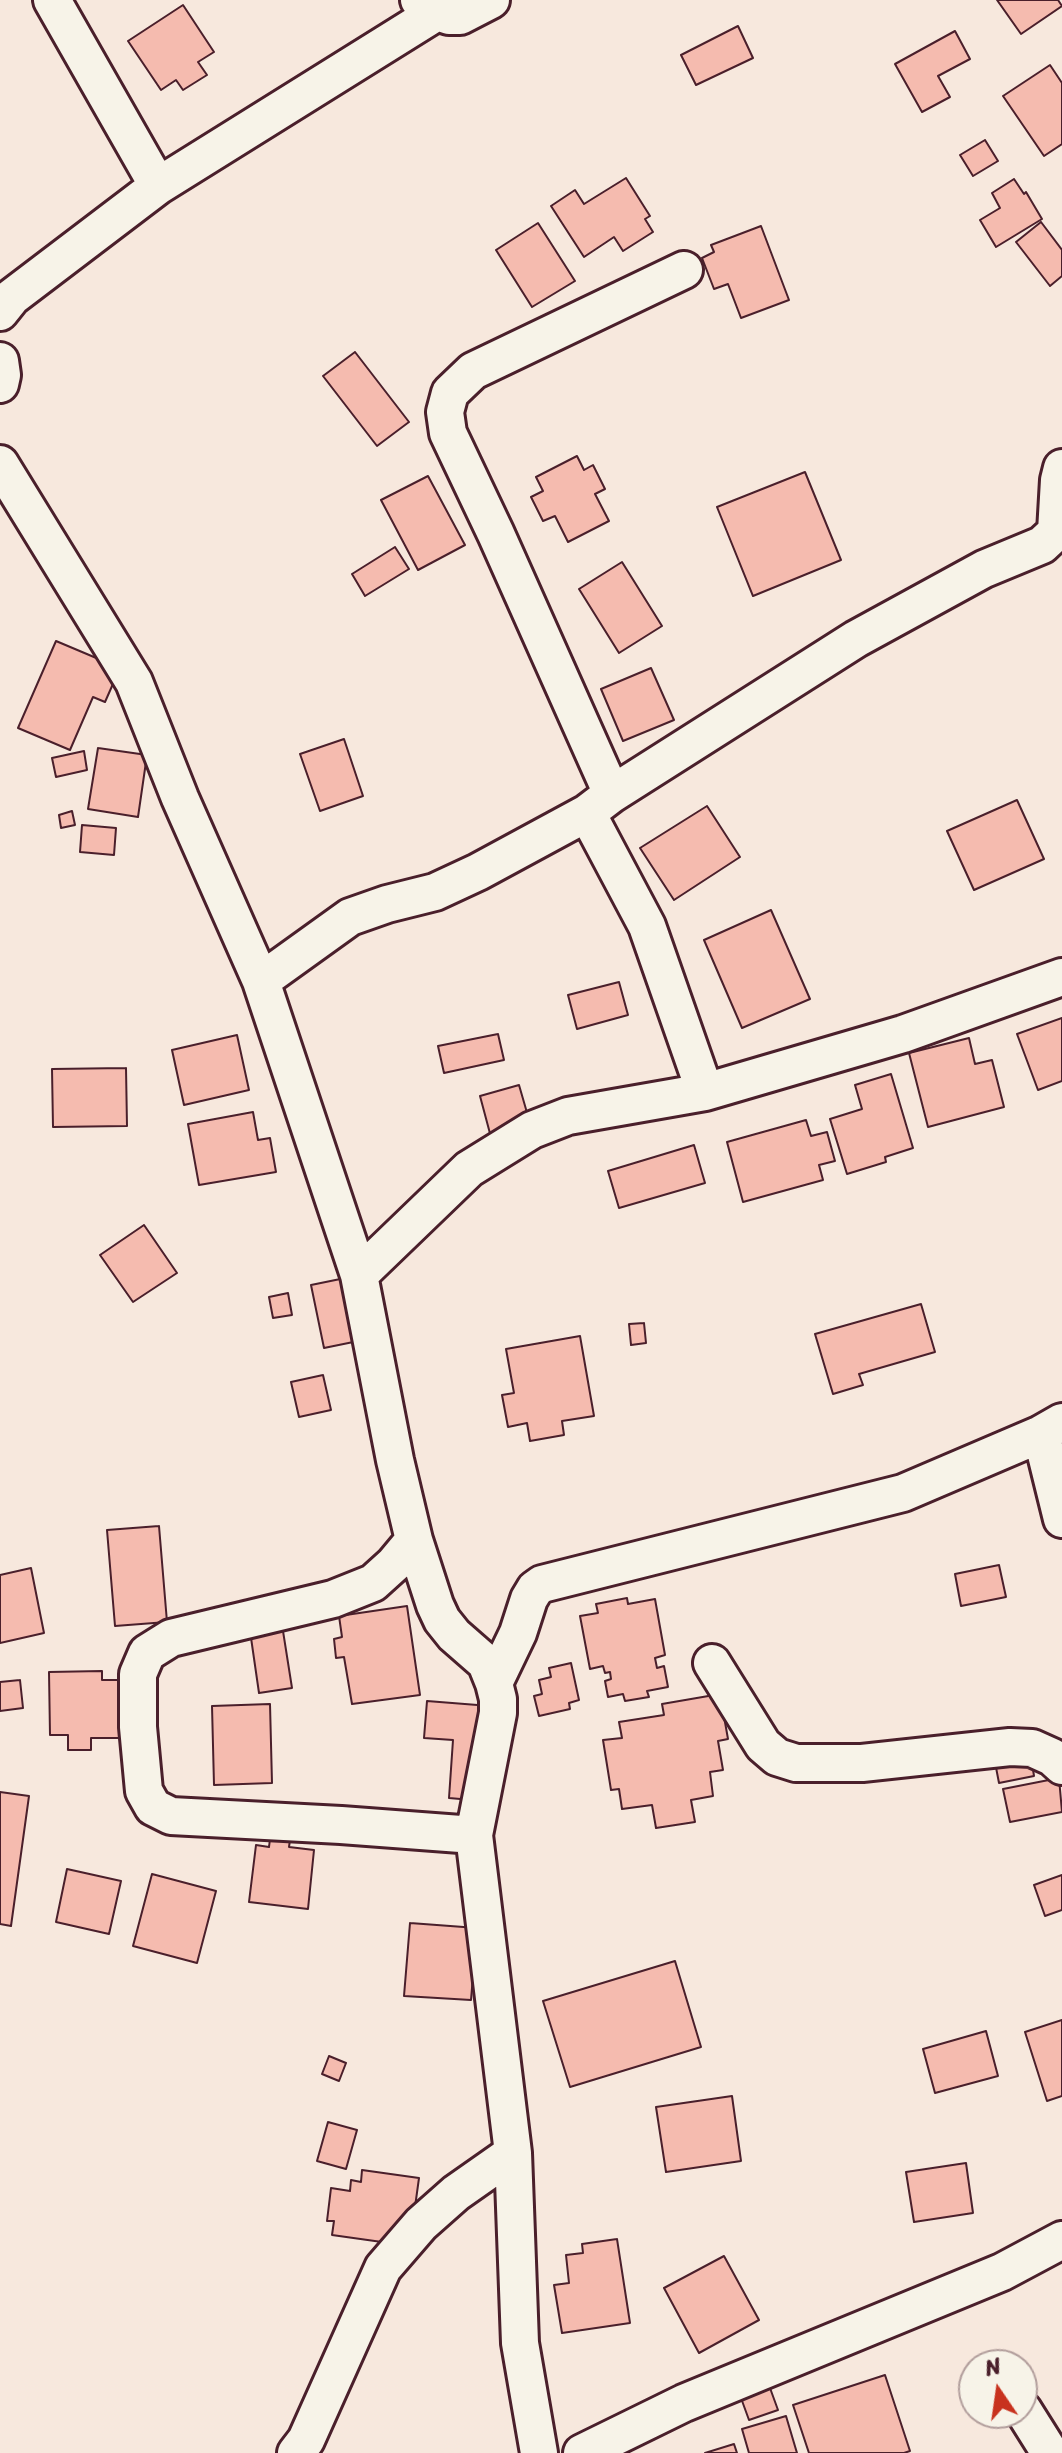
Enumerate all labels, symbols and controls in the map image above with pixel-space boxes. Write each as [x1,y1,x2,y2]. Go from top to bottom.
text: N [981,2346,1005,2388]
north arrow [958,2349,1038,2429]

